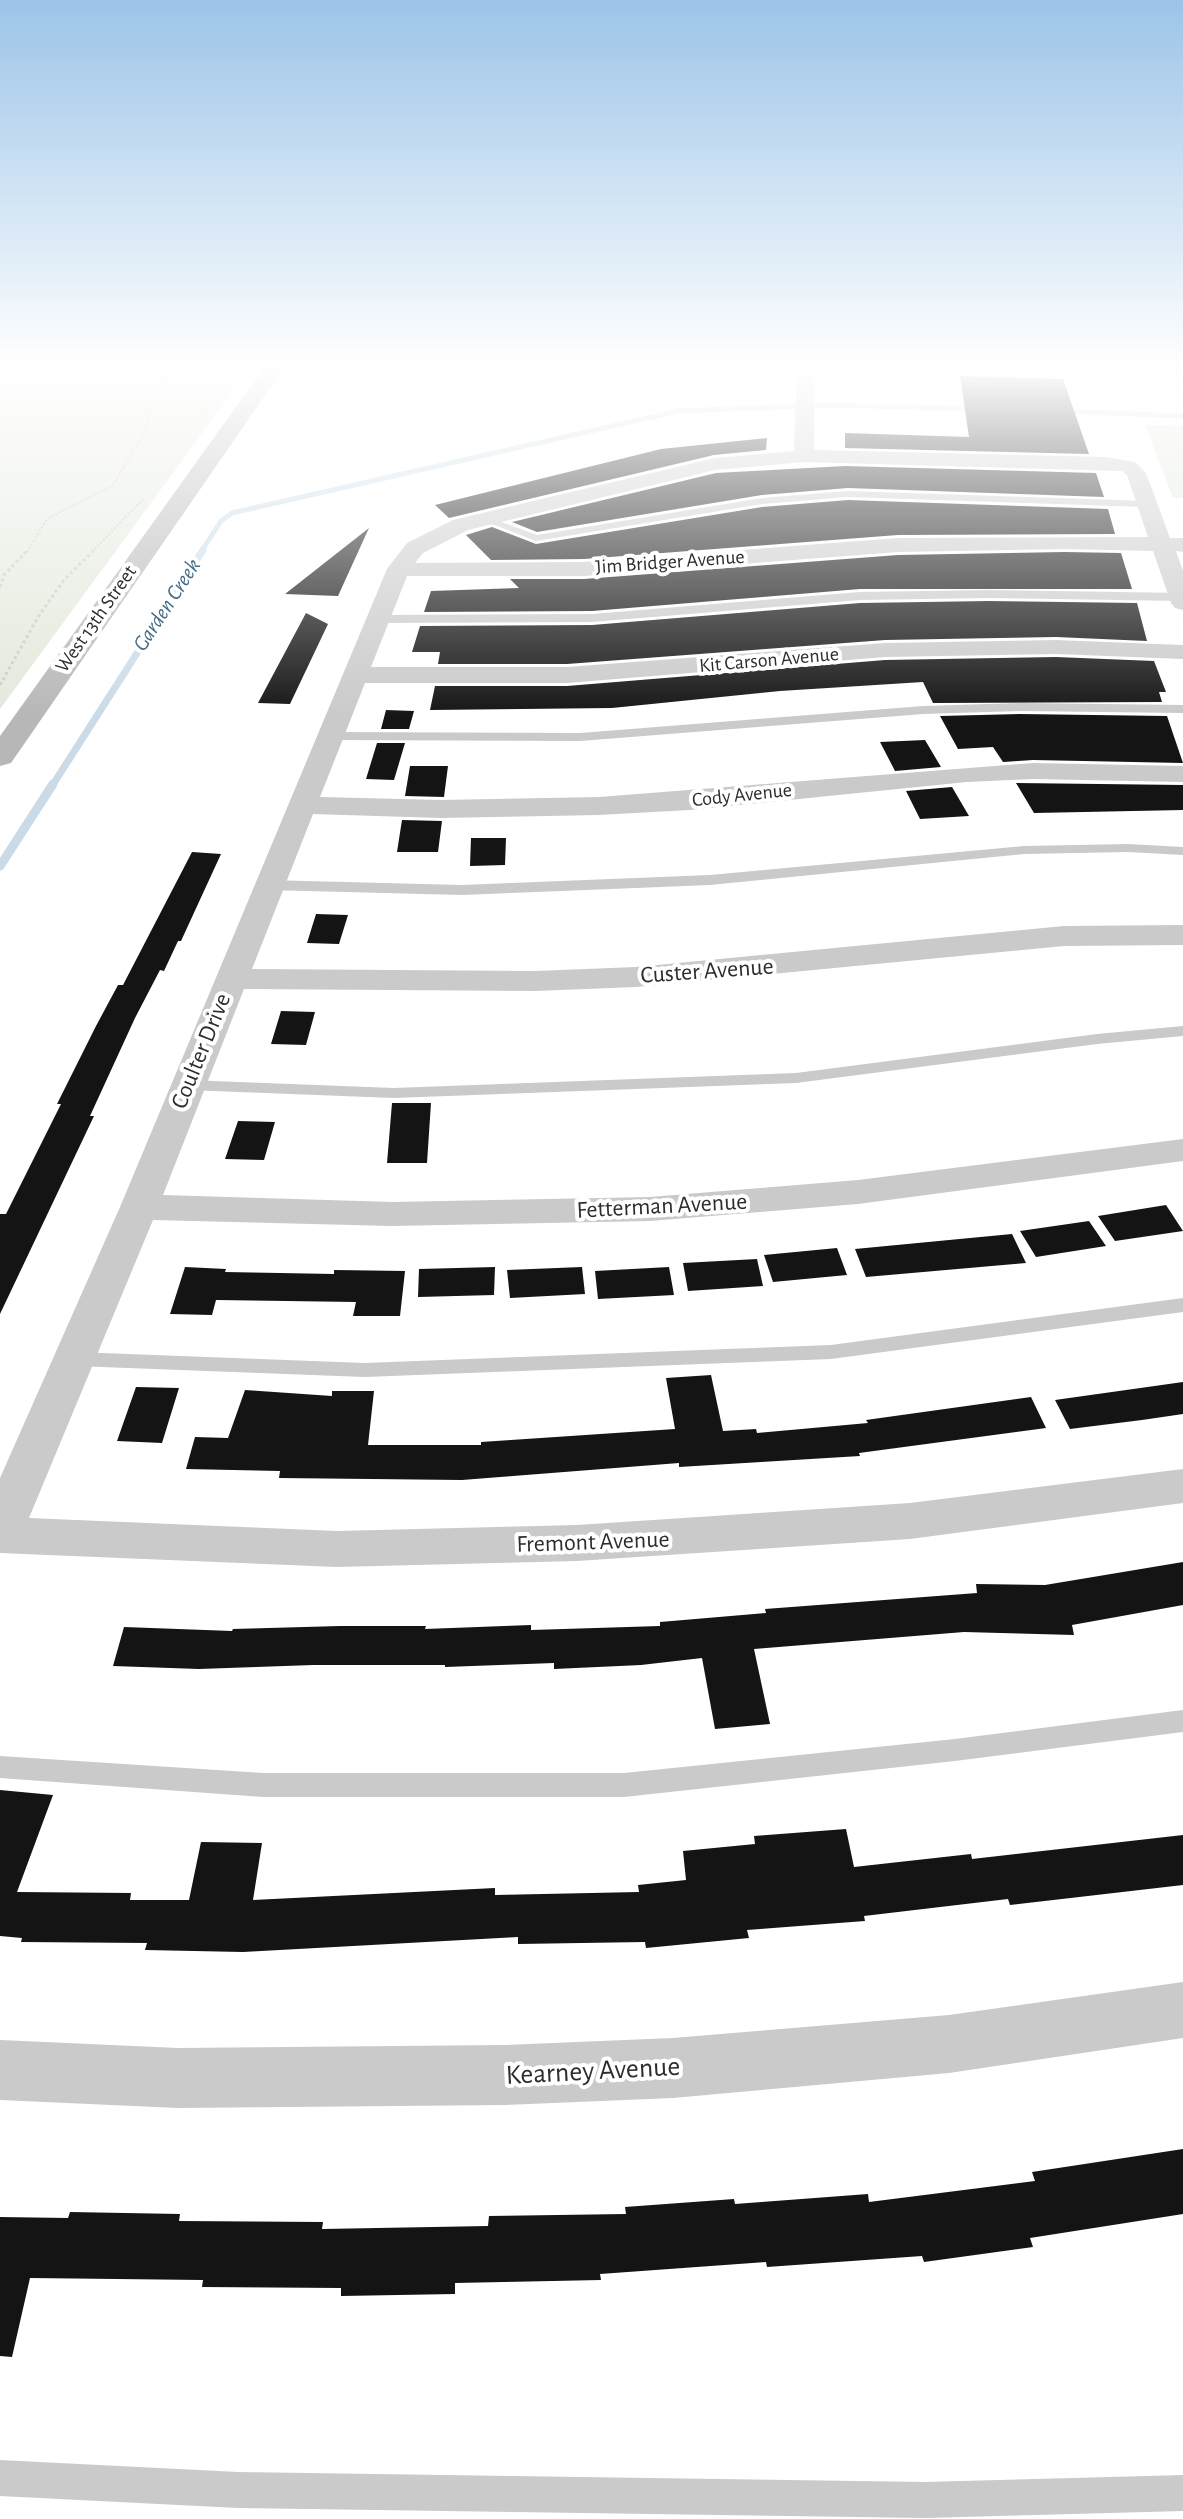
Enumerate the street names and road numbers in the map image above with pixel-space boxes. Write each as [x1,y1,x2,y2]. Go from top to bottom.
street label: Jim Bridger Avenue [595,545,745,579]
street label: West 13th Street [50,561,142,677]
street label: Kit Carson Avenue [698,642,840,678]
street label: Cody Avenue [691,778,793,812]
street label: Custer Avenue [639,952,775,990]
street label: Coulter Drive [165,989,237,1113]
street label: Fetterman Avenue [576,1187,748,1225]
street label: Fremont Avenue [516,1525,670,1559]
street label: Kearney Avenue [505,2050,681,2092]

